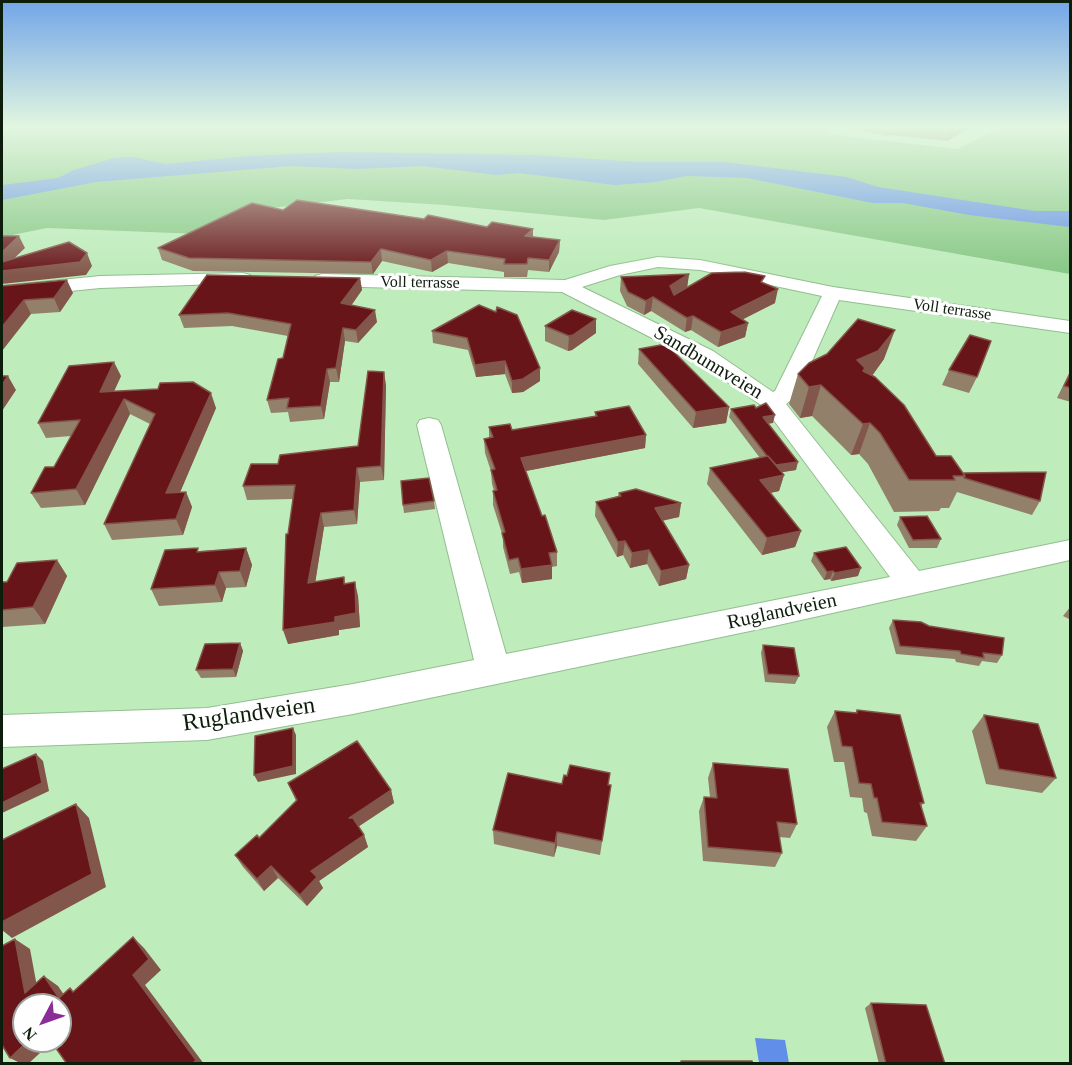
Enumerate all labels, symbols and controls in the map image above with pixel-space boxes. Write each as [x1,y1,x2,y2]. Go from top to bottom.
street label: Voll terrasse [380,273,460,293]
street label: Voll terrasse [911,295,993,325]
street label: Sandbunnveien [649,321,767,405]
street label: Ruglandveien [725,589,839,635]
street label: Ruglandveien [181,691,317,739]
north arrow [12,993,72,1053]
text: N [19,1024,40,1044]

